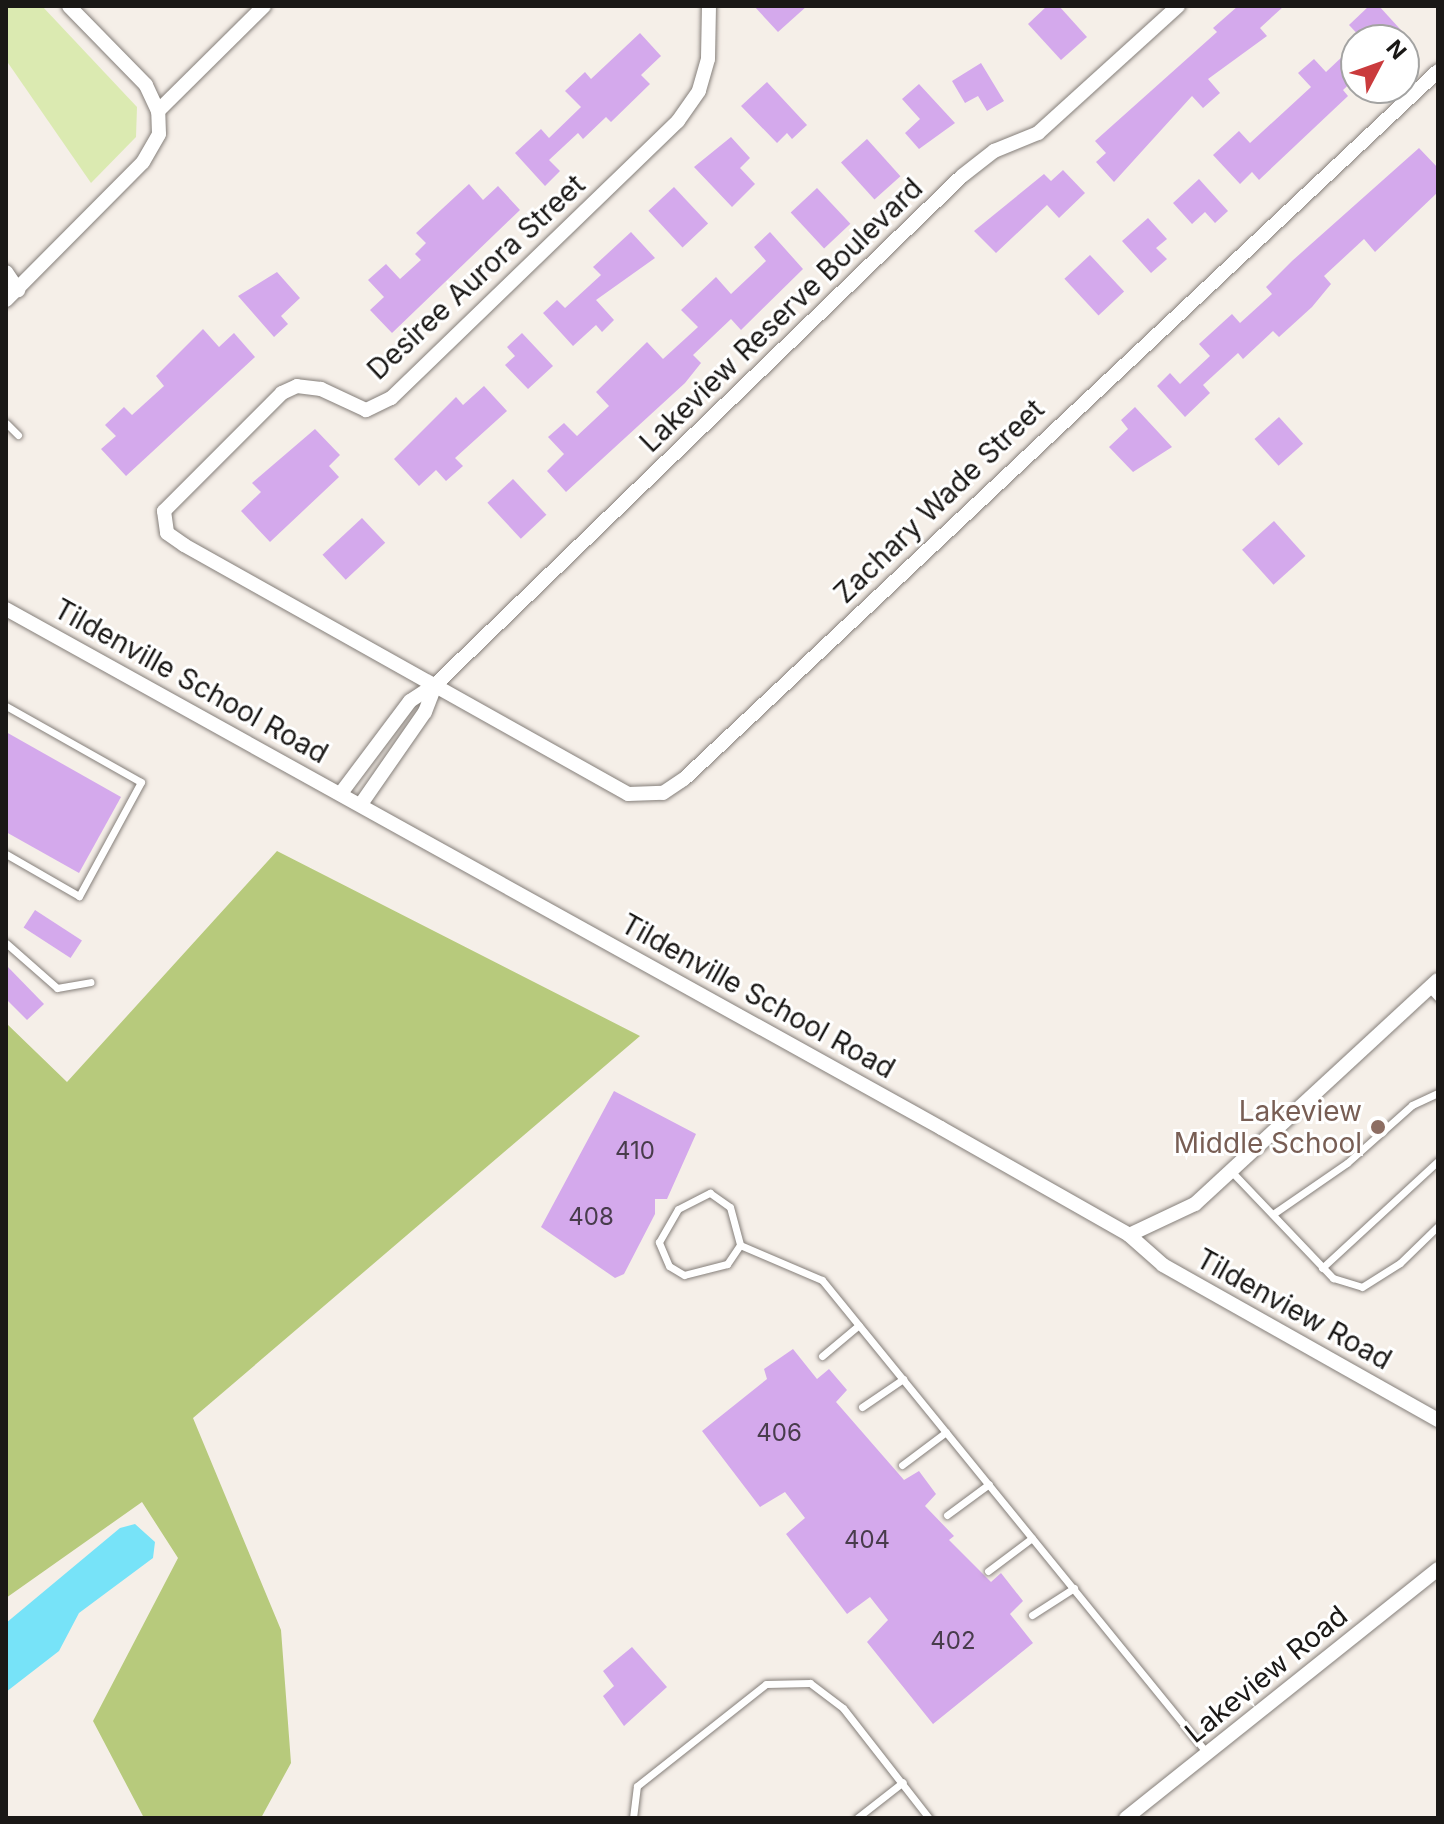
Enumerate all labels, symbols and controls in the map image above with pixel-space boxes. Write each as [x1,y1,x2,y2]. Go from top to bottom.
north arrow [1340,24,1420,104]
text: N [1381,35,1412,64]
street label: Desiree Aurora Street [360,168,592,386]
street label: Lakeview Reserve Boulevard [633,171,929,459]
street label: Zachary Wade Street [827,392,1051,610]
street label: Tildenville School Road [48,592,334,770]
street label: Tildenville School Road [615,907,901,1085]
place label: Lakeview Middle School [1174,1094,1362,1160]
marker: Lakeview Middle School [1369,1118,1387,1136]
house number: 410 [615,1137,655,1165]
house number: 408 [568,1203,614,1231]
street label: Tildenview Road [1191,1241,1397,1377]
house number: 406 [756,1419,802,1447]
house number: 404 [844,1526,890,1554]
street label: Lakeview Road [1178,1598,1354,1750]
house number: 402 [930,1627,976,1655]

